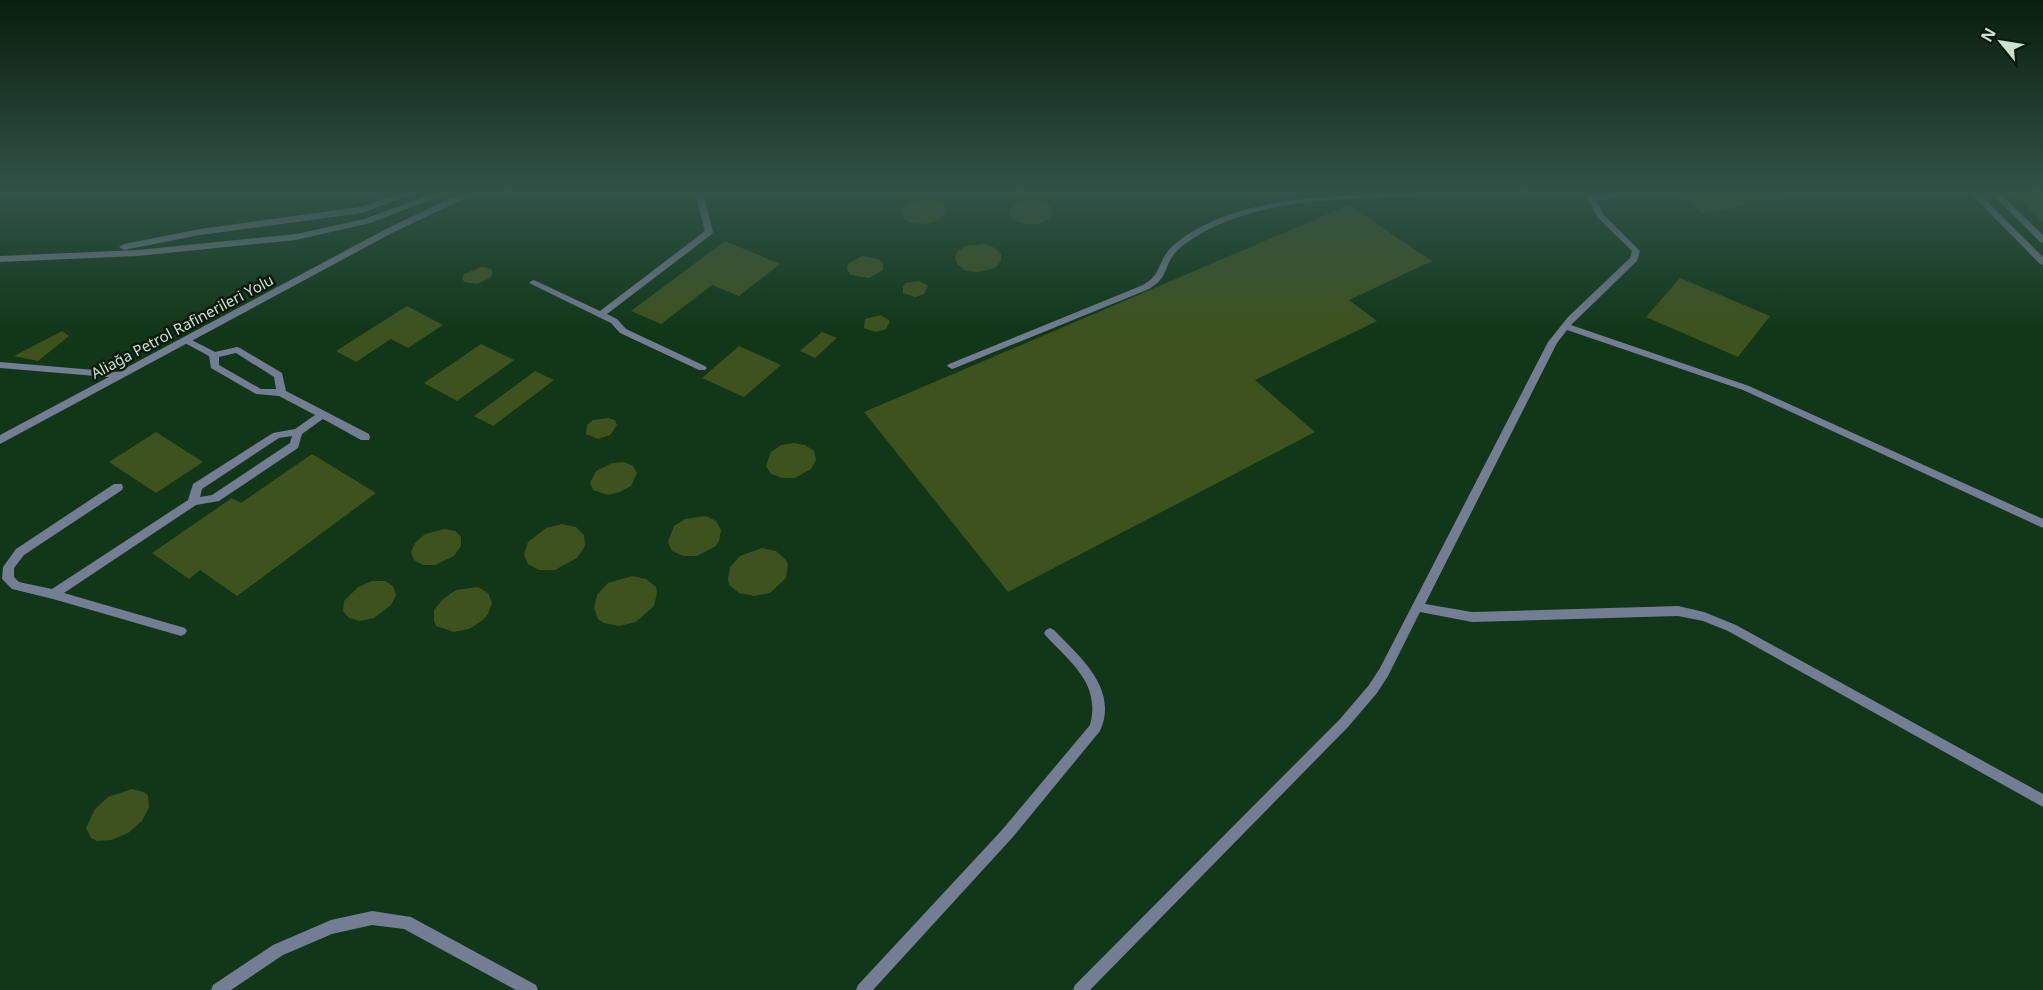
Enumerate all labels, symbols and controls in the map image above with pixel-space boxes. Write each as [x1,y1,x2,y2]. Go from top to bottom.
north arrow [1971,12,2031,72]
text: N [1975,23,2001,46]
street label: Aliağa Petrol Rafinerileri Yolu [87,269,277,383]

